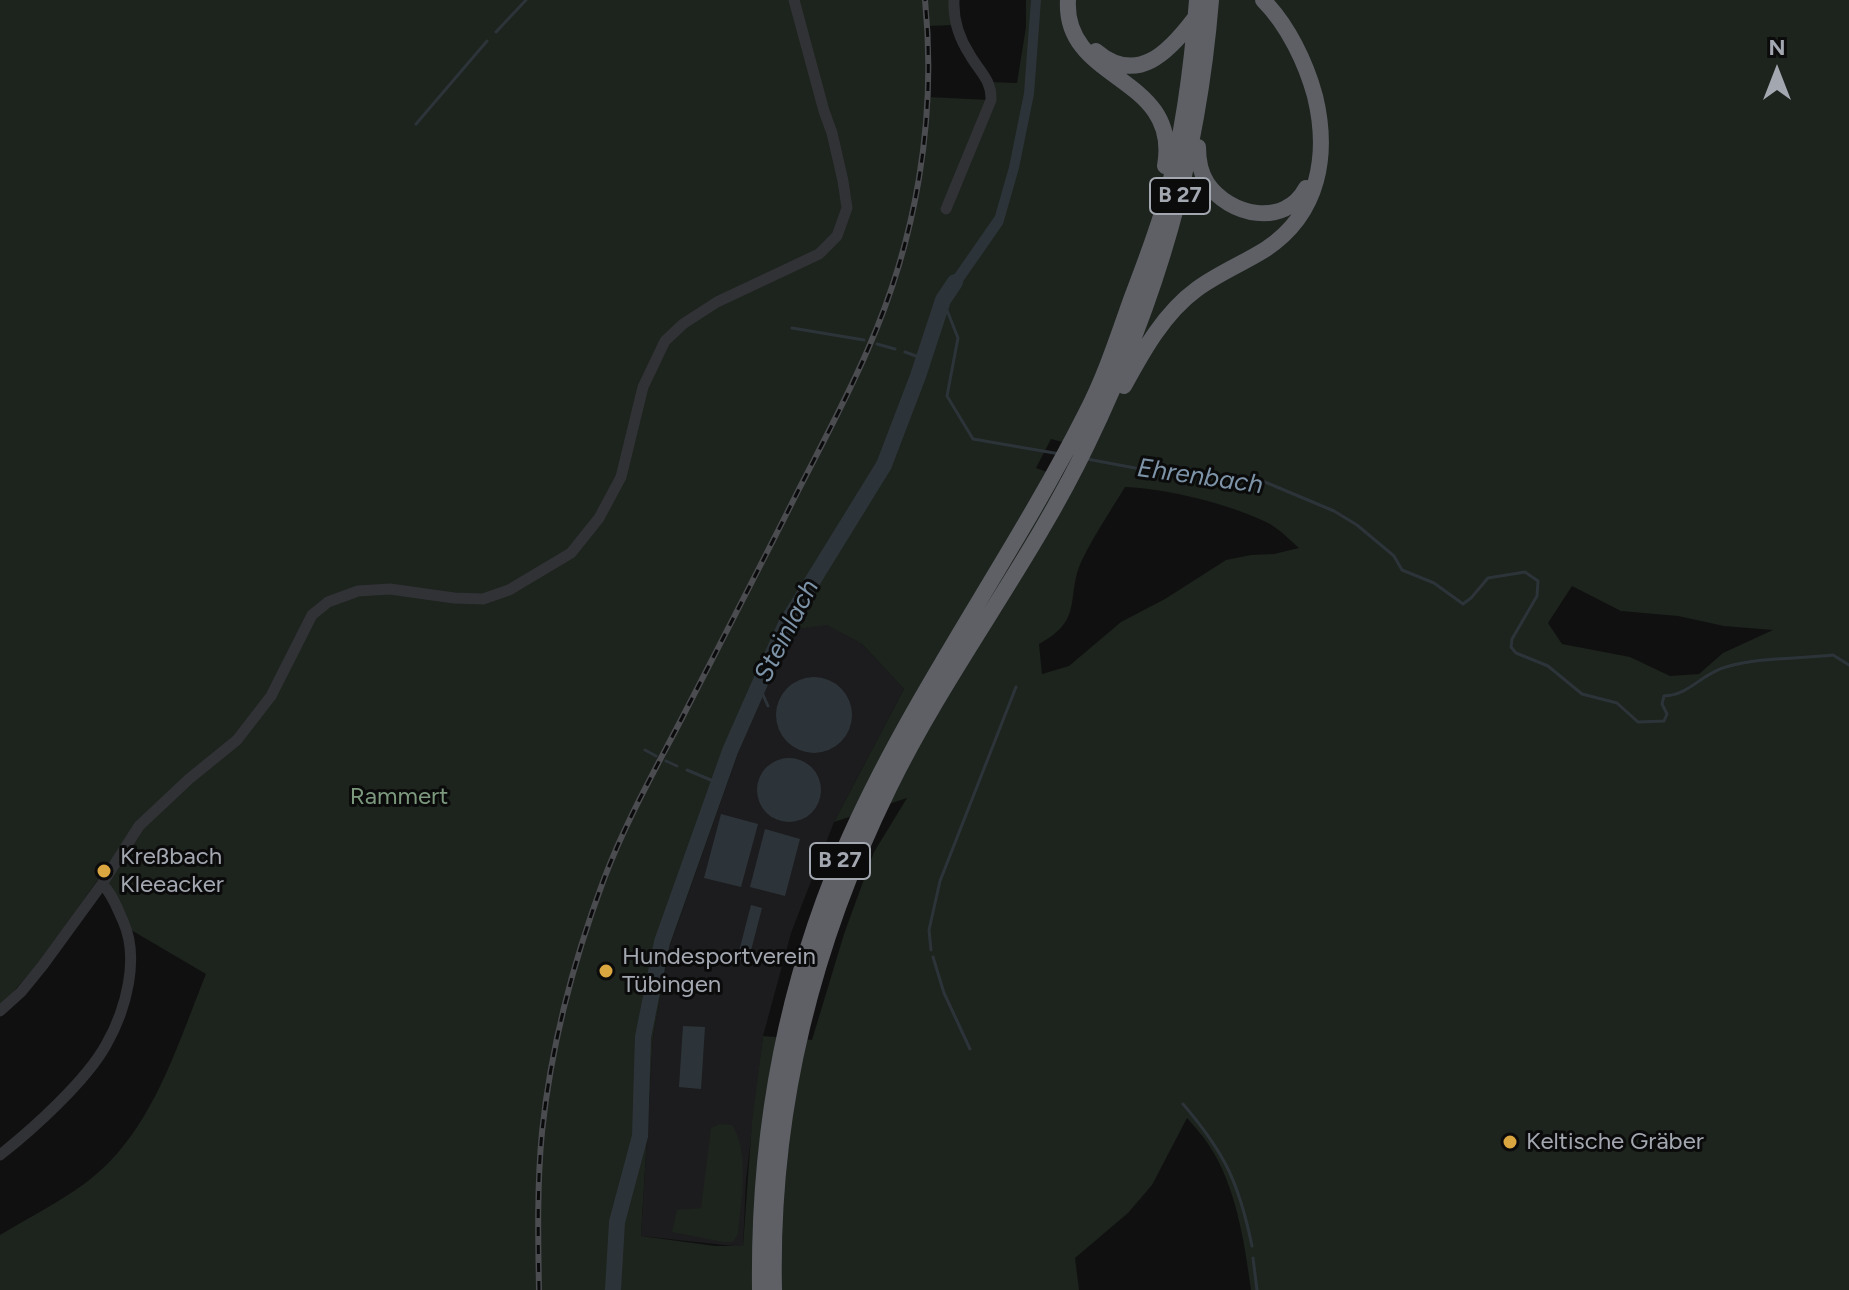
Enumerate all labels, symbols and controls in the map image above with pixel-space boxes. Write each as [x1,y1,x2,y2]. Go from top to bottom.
north arrow [1737,32,1817,112]
text: N [1768,34,1786,61]
road number: B 27 [1150,178,1210,214]
water label: Ehrenbach [1135,453,1265,501]
water label: Steinlach [748,575,826,687]
park label: Rammert [350,783,448,811]
place label: Kreßbach Kleeacker [120,843,224,899]
road number: B 27 [810,843,870,879]
marker: Kreßbach Kleeacker [95,862,113,880]
place label: Hundesportverein Tübingen [622,943,816,999]
marker: Hundesportverein Tübingen [597,962,615,980]
place label: Keltische Gräber [1526,1128,1704,1156]
marker: Keltische Gräber [1501,1133,1519,1151]

